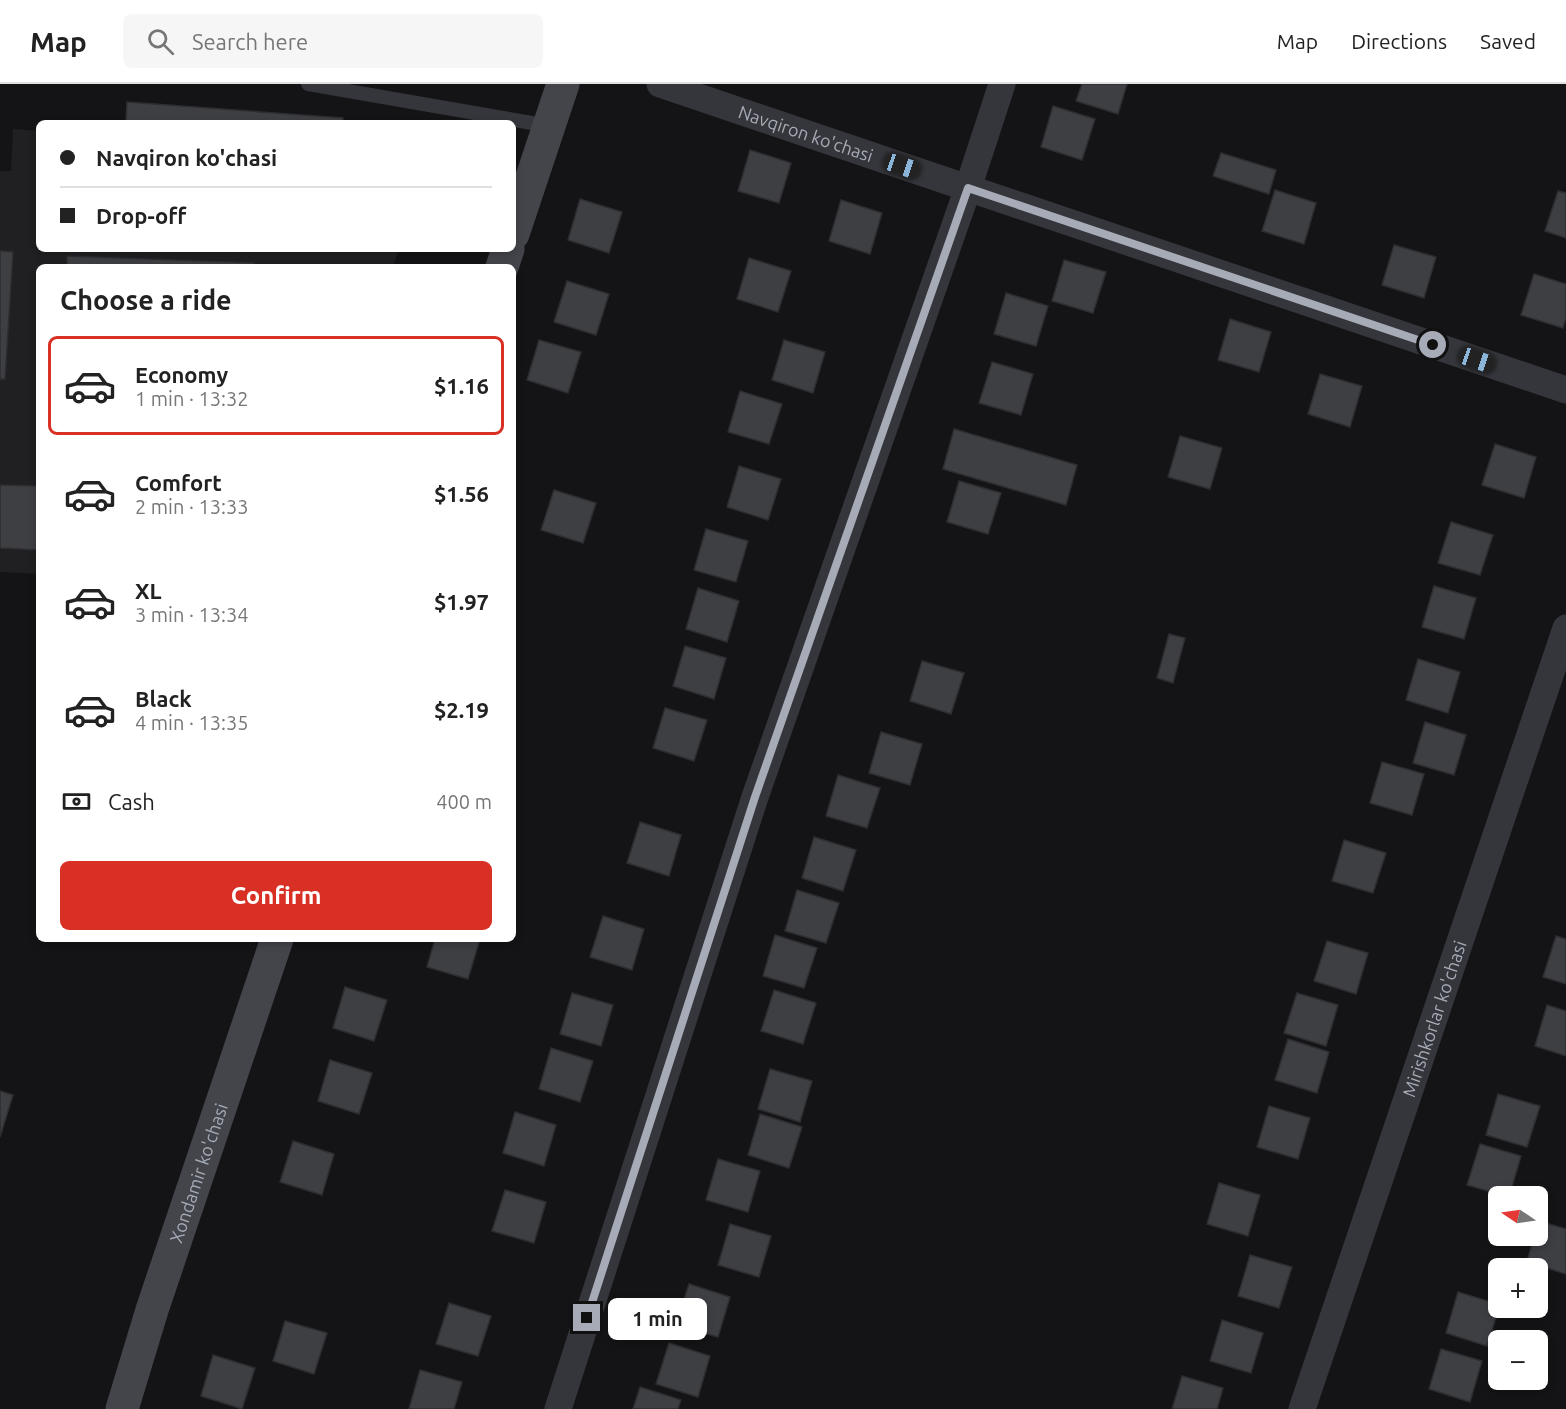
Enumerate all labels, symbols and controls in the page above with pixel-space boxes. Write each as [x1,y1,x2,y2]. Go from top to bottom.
search box [123,14,543,68]
icon: search [144,25,177,58]
text: Map [30,26,87,57]
text: Search here [192,29,308,54]
text: Map [1277,29,1318,53]
text: Directions [1351,29,1447,53]
text: Saved [1480,29,1536,53]
street label: Navqiron ko'chasi [736,101,876,165]
text: Navqiron ko'chasi [96,145,277,170]
car [882,152,922,180]
text: Drop-off [96,203,186,228]
text: Choose a ride [60,285,232,315]
route start [1419,331,1446,358]
car [1457,346,1497,374]
icon: car [63,359,117,413]
text: Economy [135,362,228,387]
text: $1.16 [434,373,489,398]
text: 1 min · 13:32 [135,387,249,410]
icon: car [63,467,117,521]
text: Comfort [135,470,222,495]
text: $1.56 [434,481,489,506]
text: 2 min · 13:33 [135,495,249,518]
icon: car [63,575,117,629]
text: XL [135,578,162,603]
text: $1.97 [434,589,489,614]
text: 3 min · 13:34 [135,603,249,626]
icon: car [63,683,117,737]
text: Black [135,686,192,711]
text: $2.19 [434,697,489,722]
text: 4 min · 13:35 [135,711,249,734]
icon: cash [60,785,93,818]
text: Cash [108,789,155,814]
text: 400 m [436,790,492,813]
button: Confirm [60,861,492,930]
street label: Mirishkorlar ko'chasi [1398,938,1470,1099]
street label: Xondamir ko'chasi [165,1101,231,1245]
north arrow [1488,1186,1548,1246]
map controls [1488,1186,1548,1390]
button: + [1488,1258,1548,1318]
callout: 1 min [608,1297,707,1339]
route end [573,1304,600,1331]
text: 1 min [632,1307,683,1330]
button: − [1488,1330,1548,1390]

